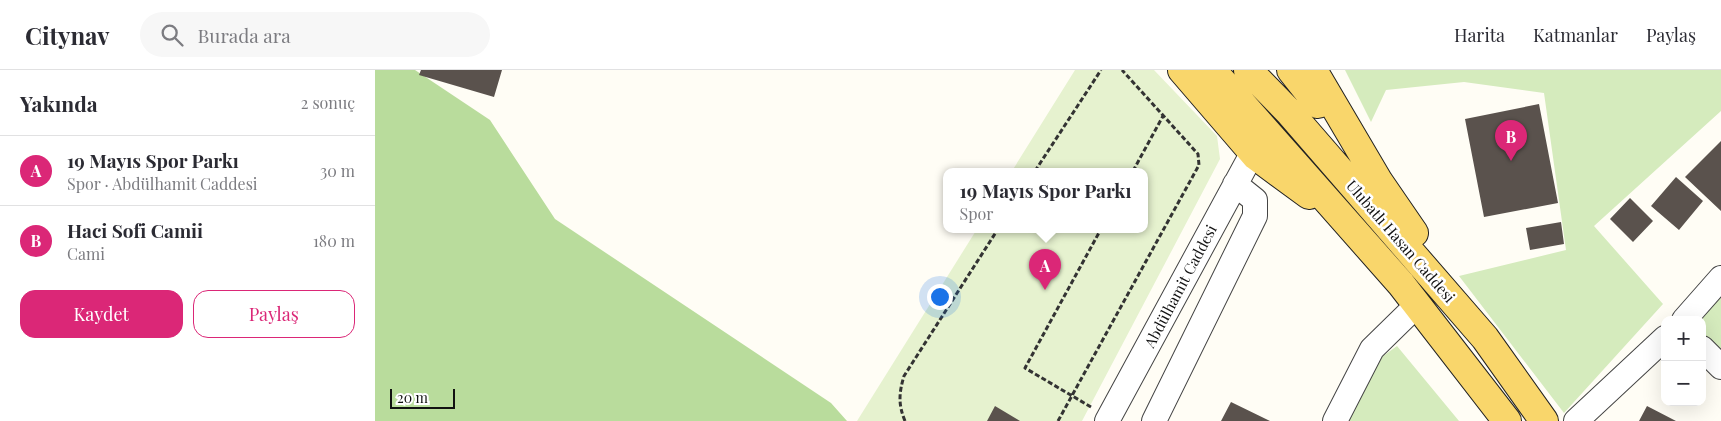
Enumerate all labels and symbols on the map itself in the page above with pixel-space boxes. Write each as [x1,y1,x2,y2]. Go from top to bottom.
pin: B [1495,120,1527,161]
street label: Ulubatlı Hasan Caddesi [1342,176,1460,307]
street label: Abdülhamit Caddesi [1139,221,1221,352]
pin: A [1029,249,1061,290]
your location [927,284,953,310]
scale bar [390,386,455,409]

